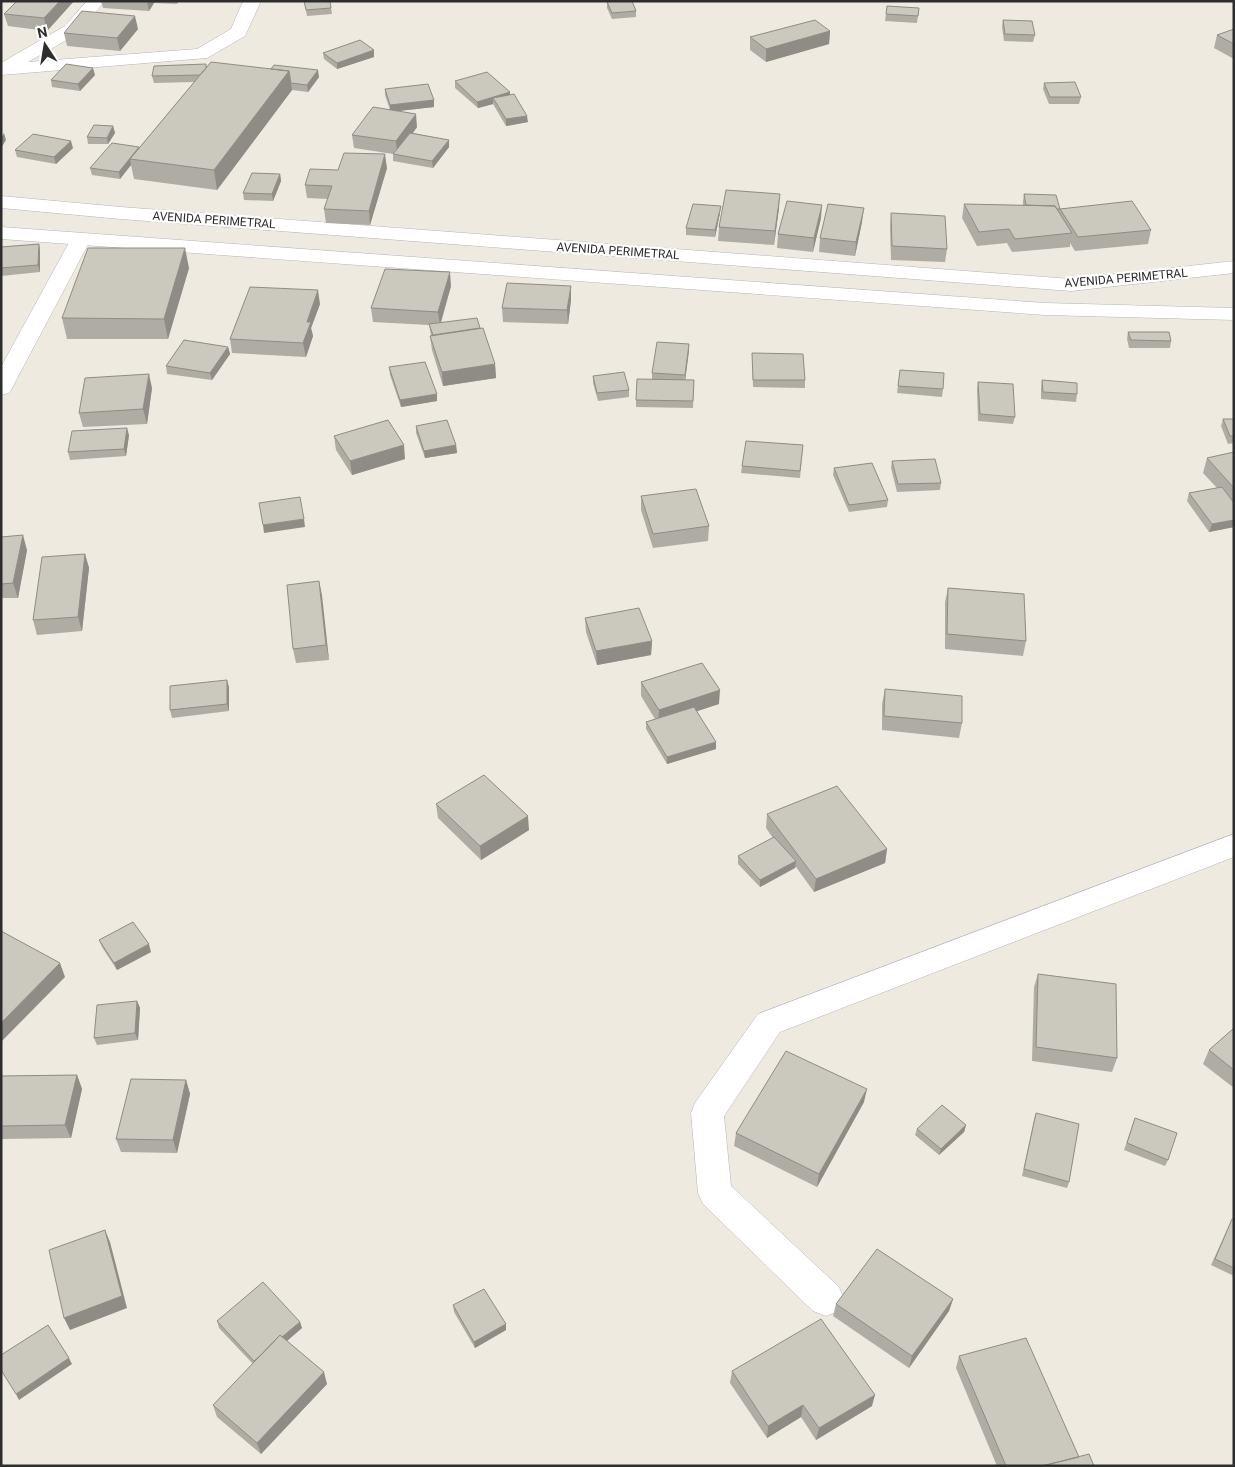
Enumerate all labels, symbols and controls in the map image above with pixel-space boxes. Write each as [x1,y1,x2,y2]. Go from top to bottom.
north arrow [20,20,70,70]
text: N [36,23,49,41]
street label: AVENIDA PERIMETRAL [152,209,277,231]
street label: AVENIDA PERIMETRAL [556,240,681,262]
street label: AVENIDA PERIMETRAL [1064,266,1189,290]

